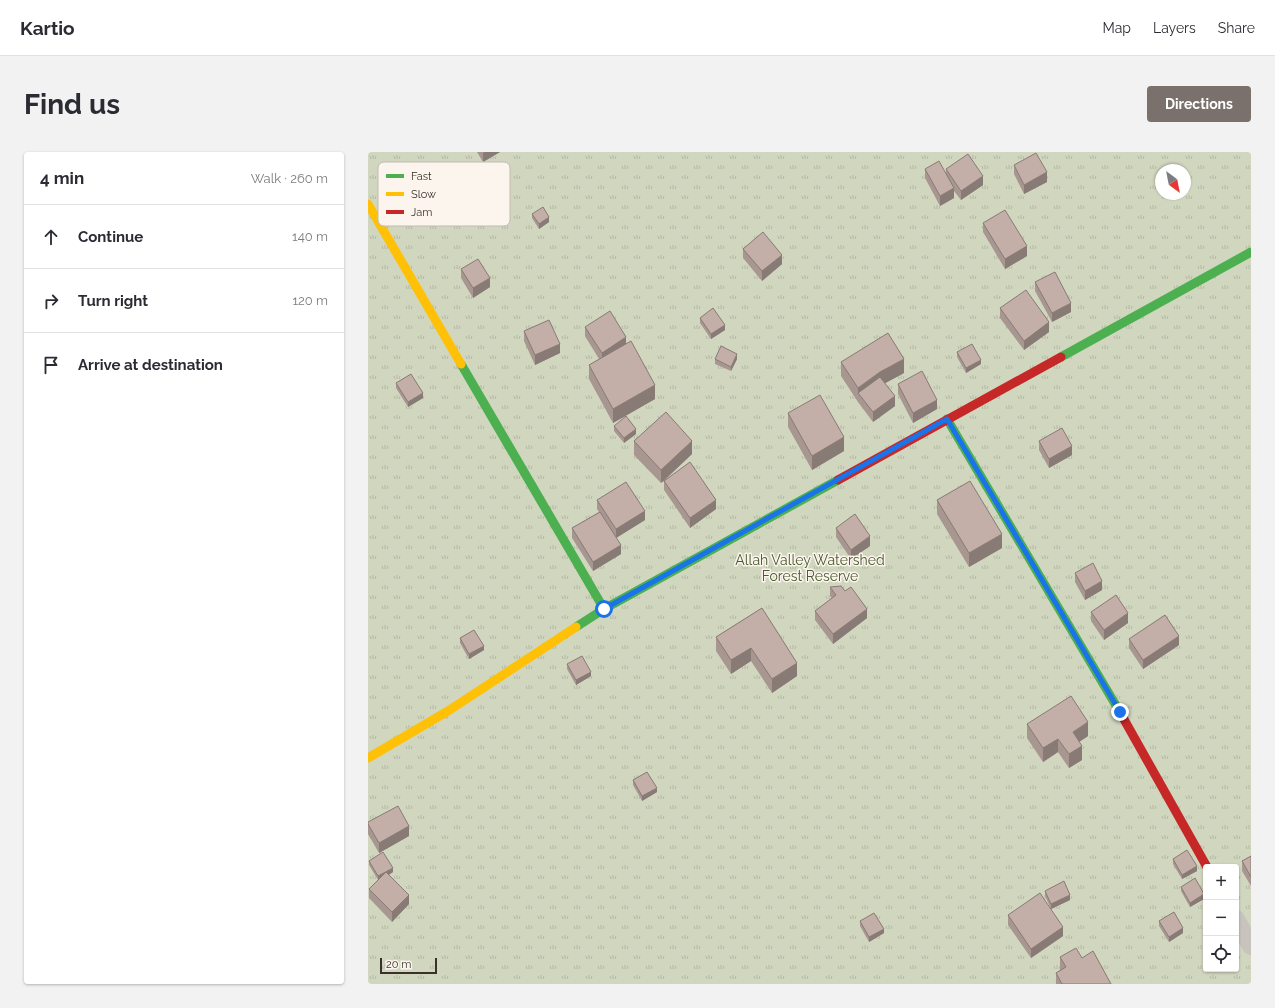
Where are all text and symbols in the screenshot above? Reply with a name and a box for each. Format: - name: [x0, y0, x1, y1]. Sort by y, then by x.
- text: Kartio: [20, 17, 75, 39]
- text: Map: [1103, 20, 1131, 36]
- text: Layers: [1153, 20, 1196, 36]
- text: Share: [1218, 20, 1255, 36]
- button: Directions: [1147, 86, 1251, 122]
- text: Find us: [24, 88, 120, 121]
- legend: [378, 162, 510, 226]
- north arrow: [1155, 164, 1191, 200]
- text: 4 min: [40, 168, 84, 188]
- text: Fast: [411, 170, 432, 183]
- text: Walk · 260 m: [251, 171, 328, 186]
- text: Slow: [411, 188, 436, 201]
- text: Jam: [411, 206, 432, 219]
- icon: ahead: [40, 226, 62, 248]
- text: Continue: [78, 228, 143, 246]
- text: 140 m: [292, 229, 328, 244]
- icon: right: [40, 290, 62, 312]
- text: Turn right: [78, 292, 148, 310]
- text: 120 m: [292, 293, 328, 308]
- icon: arrive: [40, 354, 62, 376]
- text: Arrive at destination: [78, 356, 223, 374]
- park label: Allah Valley Watershed Forest Reserve: [735, 552, 885, 584]
- route start: [595, 600, 613, 618]
- route end: [1111, 703, 1129, 721]
- map controls: [1203, 864, 1239, 972]
- button: +: [1203, 864, 1239, 900]
- button: −: [1203, 900, 1239, 936]
- button: locate: [1203, 936, 1239, 972]
- scale bar: [380, 956, 437, 975]
- text: 20 m: [386, 958, 411, 971]

